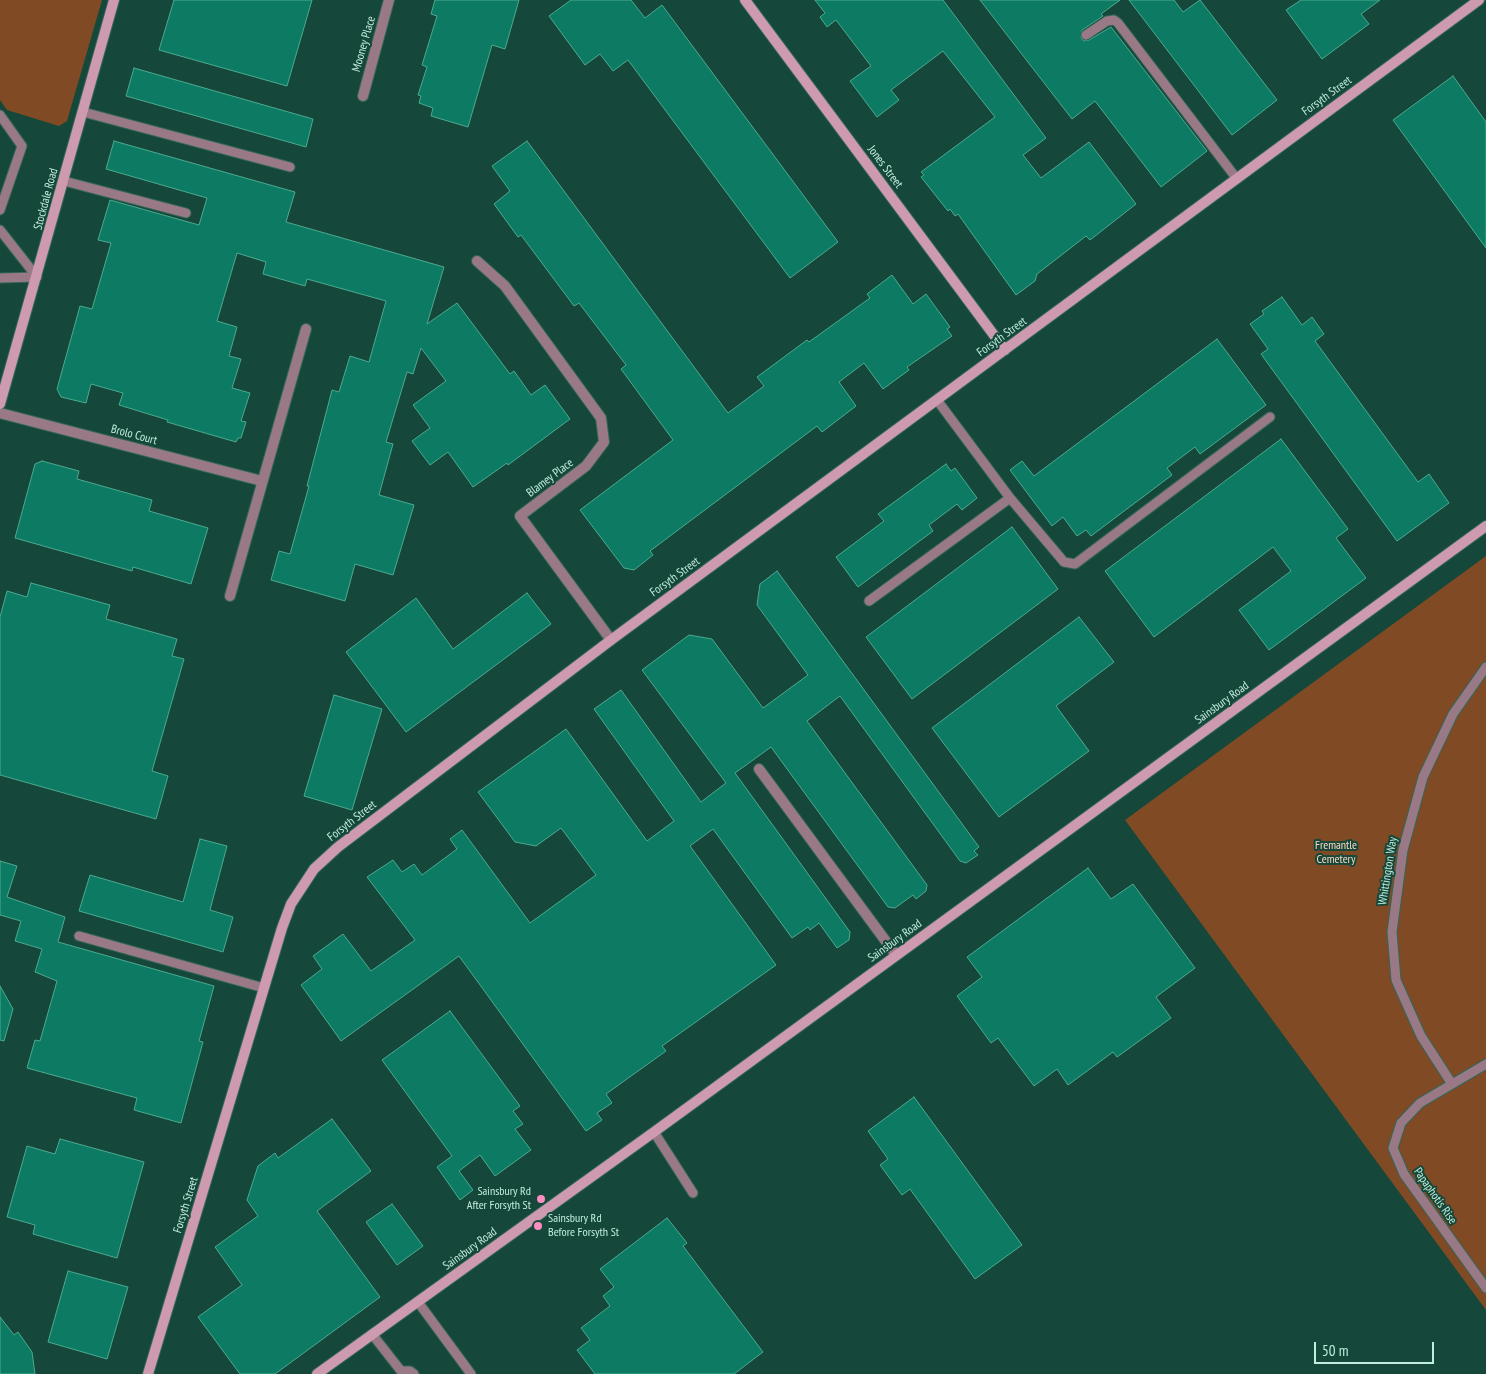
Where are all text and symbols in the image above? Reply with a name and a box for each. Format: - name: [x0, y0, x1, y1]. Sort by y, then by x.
- street label: Mooney Place: [349, 15, 379, 73]
- street label: Forsyth Street: [1299, 73, 1355, 119]
- street label: Jones Street: [864, 143, 906, 191]
- street label: Stockdale Road: [31, 167, 61, 231]
- street label: Forsyth Street: [974, 314, 1030, 360]
- street label: Brolo Court: [109, 422, 159, 448]
- street label: Blamey Place: [524, 456, 576, 500]
- street label: Forsyth Street: [647, 554, 703, 600]
- street label: Sainsbury Road: [1192, 679, 1252, 727]
- street label: Forsyth Street: [325, 797, 379, 845]
- street label: Whittington Way: [1376, 836, 1400, 906]
- park label: Fremantle Cemetery: [1315, 839, 1357, 867]
- street label: Sainsbury Road: [865, 917, 925, 965]
- street label: Papaphotis Rise: [1410, 1165, 1460, 1227]
- street label: Forsyth Street: [171, 1175, 201, 1235]
- place label: Sainsbury Rd After Forsyth St: [467, 1185, 531, 1213]
- marker: Sainsbury Rd After Forsyth St: [535, 1193, 547, 1205]
- place label: Sainsbury Rd Before Forsyth St: [548, 1212, 619, 1240]
- marker: Sainsbury Rd Before Forsyth St: [532, 1220, 544, 1232]
- street label: Sainsbury Road: [440, 1225, 500, 1273]
- scale bar: [1316, 1332, 1436, 1364]
- text: 50 m: [1322, 1341, 1348, 1360]

